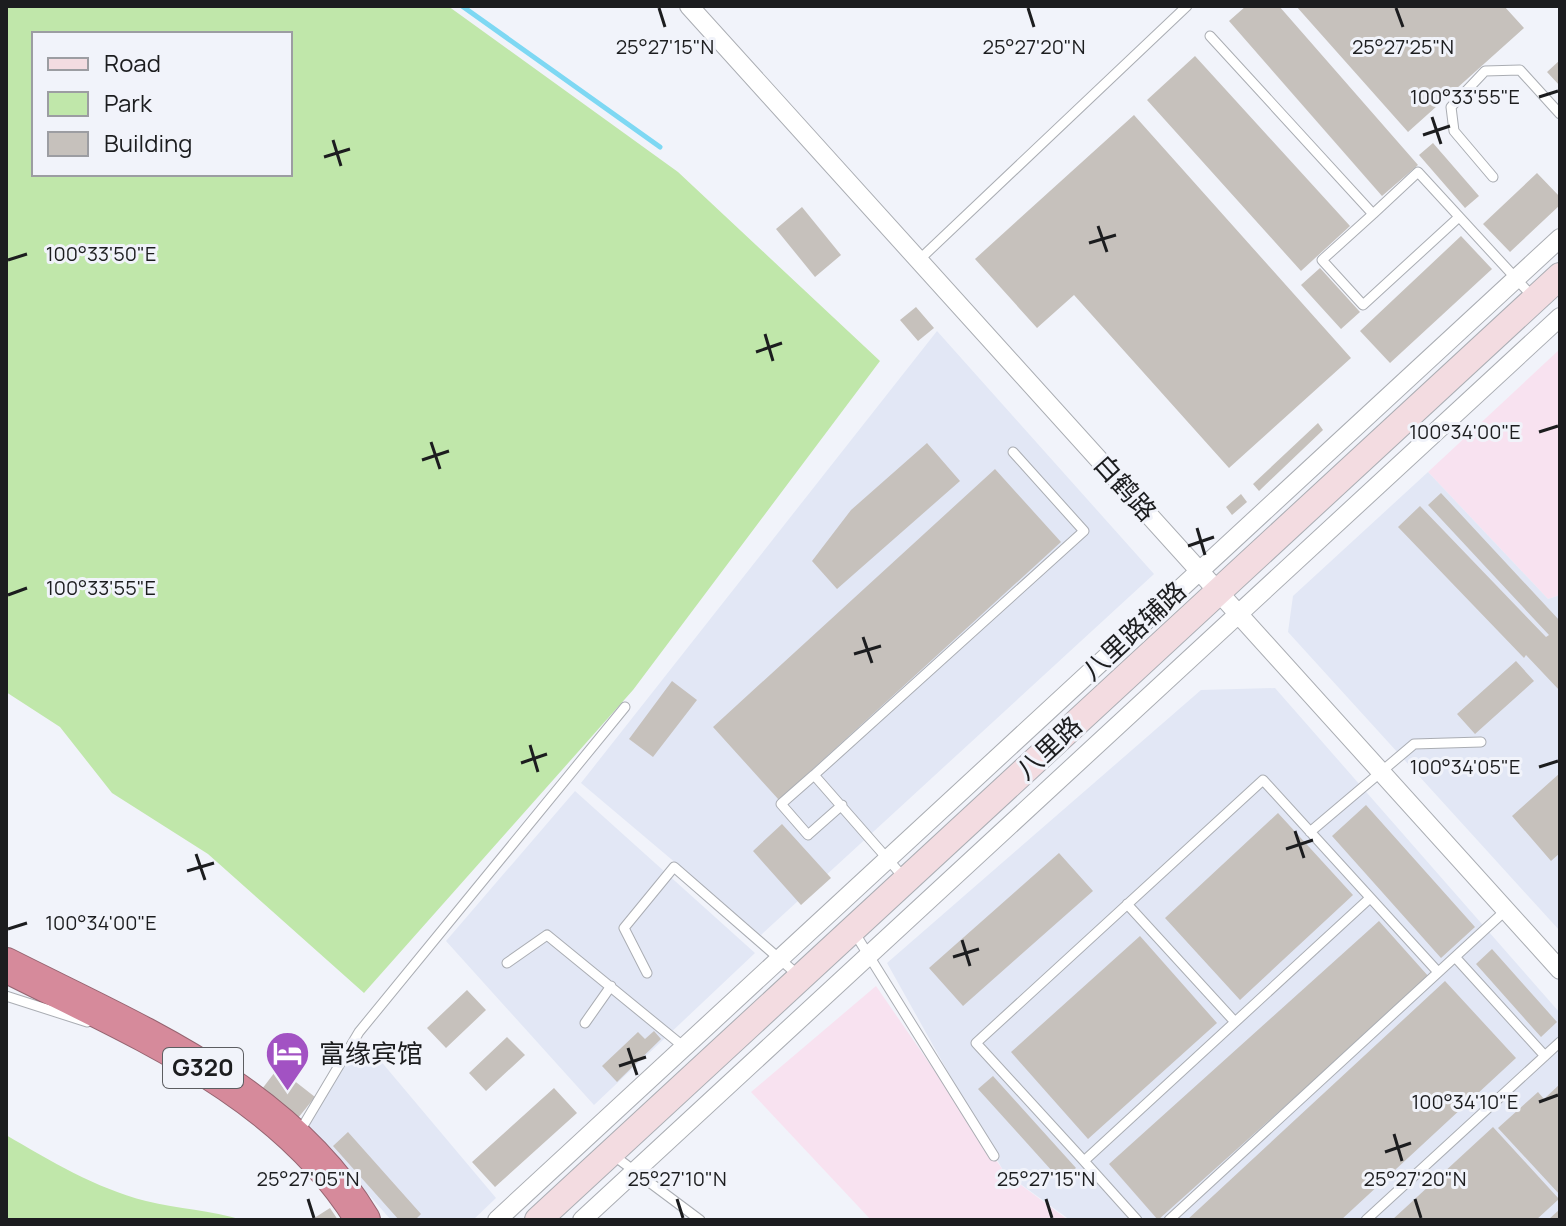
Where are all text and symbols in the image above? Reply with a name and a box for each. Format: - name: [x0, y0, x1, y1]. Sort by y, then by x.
- legend: [32, 32, 292, 176]
- text: 25°27'15"N: [616, 33, 714, 60]
- text: 25°27'20"N: [983, 33, 1085, 60]
- text: 25°27'25"N: [1352, 33, 1454, 60]
- text: Road: [104, 46, 161, 79]
- text: 100°33'55"E: [1410, 83, 1520, 110]
- text: Park: [104, 86, 153, 119]
- text: Building: [104, 126, 192, 159]
- text: 100°33'50"E: [46, 240, 156, 267]
- text: 100°34'00"E: [1409, 418, 1521, 445]
- street label: 白鹤路: [1086, 446, 1165, 528]
- street label: 八里路辅路: [1073, 573, 1193, 688]
- text: 100°33'55"E: [46, 574, 156, 601]
- street label: 八里路: [1008, 708, 1089, 787]
- text: 100°34'05"E: [1410, 753, 1520, 780]
- text: 100°34'00"E: [45, 909, 157, 936]
- hotel icon: 富缘宾馆: [264, 1030, 312, 1093]
- place label: 富缘宾馆: [319, 1035, 423, 1071]
- road number: G320: [163, 1048, 243, 1088]
- text: 100°34'10"E: [1412, 1088, 1518, 1115]
- text: 25°27'05"N: [257, 1165, 359, 1192]
- text: 25°27'10"N: [627, 1165, 727, 1192]
- text: 25°27'15"N: [997, 1165, 1095, 1192]
- text: 25°27'20"N: [1364, 1165, 1466, 1192]

